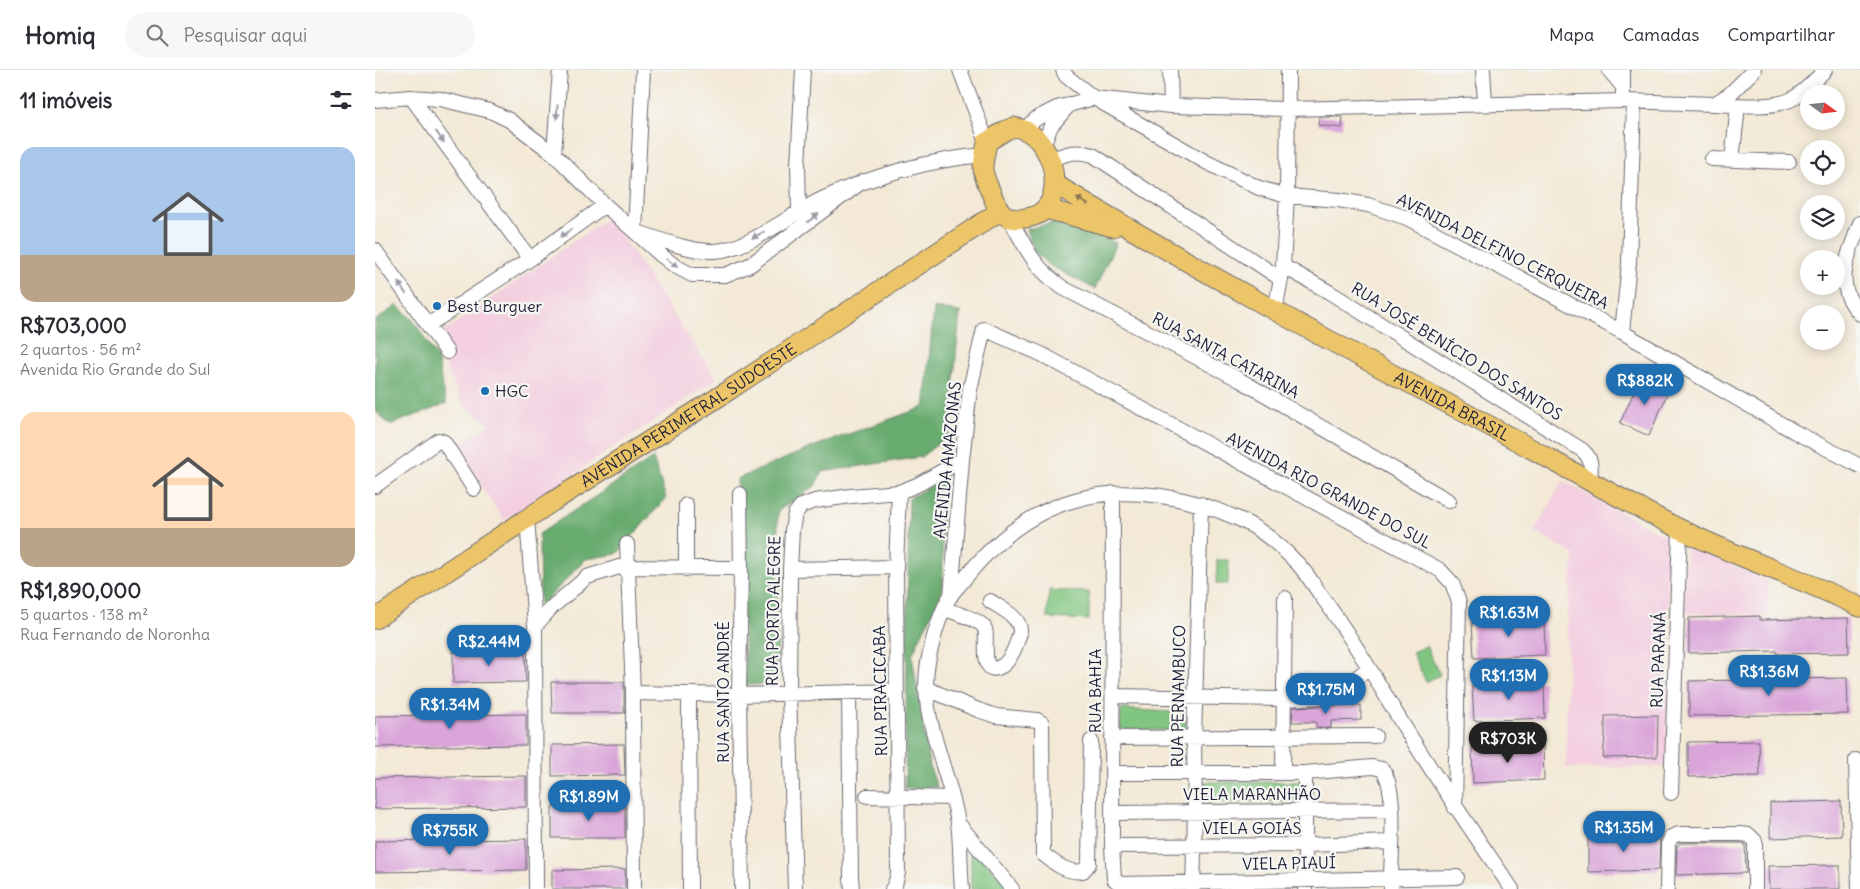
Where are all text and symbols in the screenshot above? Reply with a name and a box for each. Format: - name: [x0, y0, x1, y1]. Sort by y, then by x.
- search box: [125, 12, 475, 57]
- text: Homiq: [25, 20, 95, 50]
- icon: search: [143, 21, 171, 49]
- text: Pesquisar aqui: [183, 23, 307, 47]
- text: Mapa: [1549, 23, 1594, 46]
- text: Camadas: [1622, 23, 1699, 46]
- text: Compartilhar: [1727, 23, 1835, 46]
- north arrow: [1800, 85, 1845, 130]
- map controls: [1800, 85, 1845, 350]
- icon: filters: [327, 86, 355, 114]
- text: 11 imóveis: [20, 87, 112, 114]
- one-way arrow: [553, 104, 561, 120]
- one-way arrow: [435, 130, 445, 144]
- button: locate: [1800, 140, 1845, 185]
- icon: home: [143, 179, 233, 269]
- street label: AVENIDA DELFINO CERQUEIRA: [1394, 189, 1612, 313]
- button: layers: [1800, 195, 1845, 240]
- one-way arrow: [1075, 196, 1088, 205]
- one-way arrow: [806, 213, 820, 223]
- one-way arrow: [559, 228, 572, 238]
- one-way arrow: [751, 231, 765, 239]
- button: +: [1800, 250, 1845, 295]
- one-way arrow: [665, 258, 678, 268]
- street label: RUA JOSÉ BENÍCIO DOS SANTOS: [1348, 278, 1566, 424]
- one-way arrow: [396, 282, 407, 295]
- place label: Best Burguer: [447, 296, 543, 316]
- marker: Best Burguer: [431, 300, 443, 312]
- button: −: [1800, 305, 1845, 350]
- street label: RUA SANTA CATARINA: [1149, 308, 1303, 402]
- text: R$703,000: [20, 312, 127, 339]
- street label: AVENIDA PERIMETRAL SUDOESTE: [577, 338, 800, 491]
- text: 2 quartos · 56 m²: [20, 339, 141, 359]
- text: Avenida Rio Grande do Sul: [20, 359, 210, 379]
- pin: R$882K: [1604, 364, 1686, 406]
- street label: AVENIDA BRASIL: [1391, 367, 1514, 445]
- text: R$882K: [1617, 370, 1673, 390]
- street label: AVENIDA AMAZONAS: [929, 380, 965, 539]
- place label: HGC: [495, 381, 529, 401]
- marker: HGC: [479, 385, 491, 397]
- street label: AVENIDA RIO GRANDE DO SUL: [1223, 427, 1435, 553]
- icon: home: [143, 444, 233, 534]
- street label: RUA PORTO ALEGRE: [762, 536, 784, 686]
- text: R$1,890,000: [20, 577, 141, 604]
- pin: R$1.63M: [1463, 596, 1555, 638]
- text: R$1.63M: [1479, 602, 1539, 622]
- text: 5 quartos · 138 m²: [20, 604, 148, 624]
- street label: RUA PARANÁ: [1646, 611, 1670, 709]
- street label: RUA SANTO ANDRÉ: [713, 621, 733, 763]
- text: Rua Fernando de Noronha: [20, 624, 210, 644]
- pin: R$2.44M: [443, 624, 535, 667]
- street label: RUA PERNAMBUCO: [1167, 624, 1189, 768]
- street label: RUA PIRACICABA: [869, 625, 891, 757]
- text: R$2.44M: [458, 631, 520, 651]
- street label: RUA BAHIA: [1085, 649, 1105, 733]
- pin: R$1.36M: [1723, 654, 1815, 697]
- pin: R$1.13M: [1463, 658, 1555, 701]
- text: R$1.36M: [1739, 661, 1799, 681]
- text: R$1.13M: [1481, 665, 1537, 685]
- pin: R$1.75M: [1280, 672, 1372, 715]
- text: R$1.75M: [1297, 679, 1355, 699]
- pin: R$1.34M: [404, 688, 496, 730]
- text: R$1.34M: [420, 694, 480, 714]
- pin: R$703K: [1467, 722, 1549, 764]
- text: R$703K: [1480, 728, 1536, 748]
- pin: R$1.89M: [543, 780, 635, 822]
- street label: VIELA MARANHÃO: [1183, 784, 1321, 804]
- text: R$1.89M: [559, 786, 619, 806]
- pin: R$1.35M: [1578, 810, 1670, 853]
- pin: R$755K: [409, 814, 491, 856]
- text: R$1.35M: [1594, 817, 1654, 837]
- street label: VIELA GOIÁS: [1203, 818, 1302, 838]
- text: R$755K: [422, 820, 478, 840]
- street label: VIELA PIAUÍ: [1242, 852, 1336, 874]

